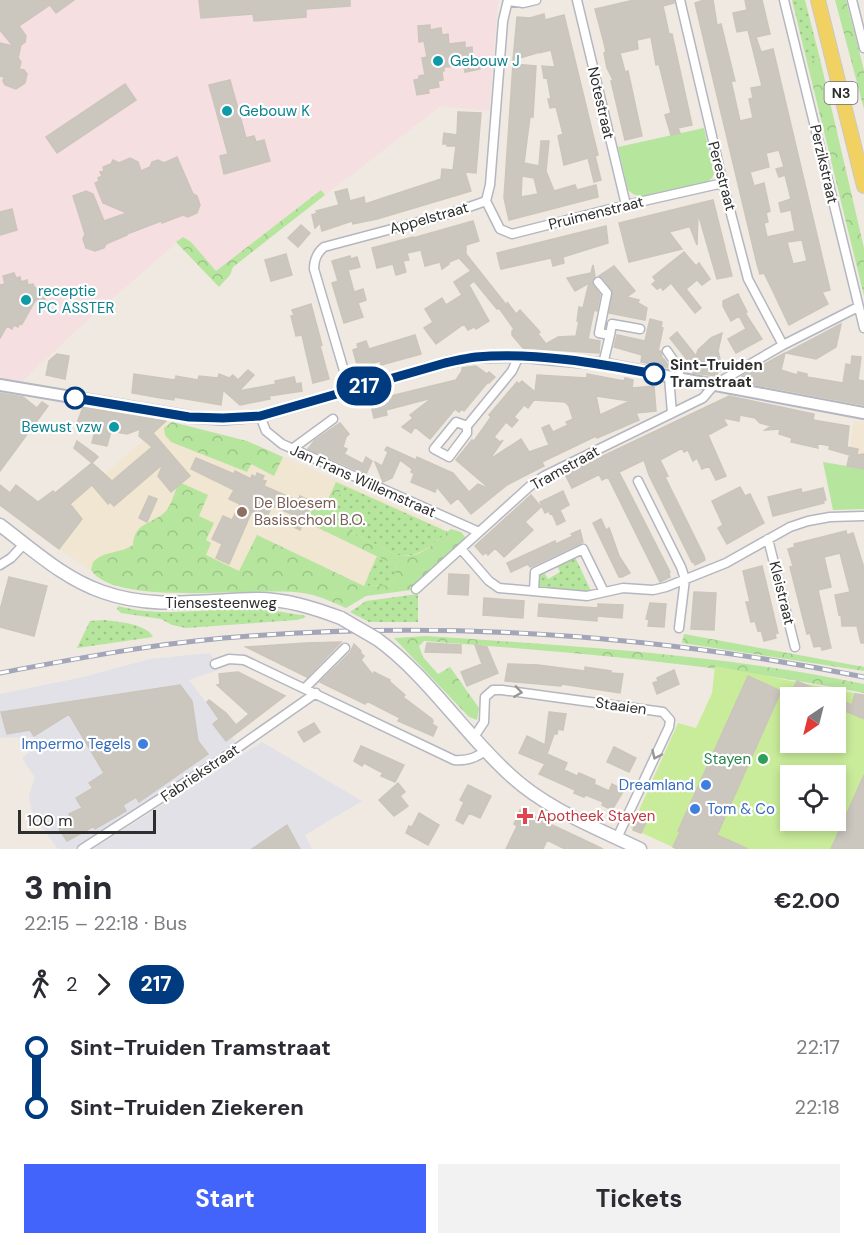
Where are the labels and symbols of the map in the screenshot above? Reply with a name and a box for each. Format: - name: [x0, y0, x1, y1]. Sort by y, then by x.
- place label: Gebouw J: [450, 51, 520, 71]
- marker: Gebouw J: [431, 54, 445, 68]
- street label: Notestraat: [583, 65, 619, 141]
- road number: N3: [824, 82, 858, 104]
- place label: Gebouw K: [239, 101, 310, 121]
- marker: Gebouw K: [220, 104, 234, 118]
- street label: Perzikstraat: [805, 123, 843, 206]
- street label: Perestraat: [703, 139, 741, 213]
- street label: Pruimenstraat: [546, 191, 646, 235]
- street label: Appelstraat: [387, 197, 471, 239]
- place label: receptie PC ASSTER: [38, 281, 114, 318]
- marker: receptie PC ASSTER: [19, 293, 33, 307]
- place label: Sint-Truiden Tramstraat: [670, 355, 763, 392]
- marker: Sint-Truiden Tramstraat: [643, 363, 665, 385]
- line badge: 217: [330, 366, 398, 406]
- unlabelled marker: [64, 387, 86, 409]
- place label: Bewust vzw: [21, 417, 103, 437]
- marker: Bewust vzw: [107, 420, 121, 434]
- street label: Jan Frans Willemstraat: [287, 440, 439, 522]
- street label: Tramstraat: [527, 441, 603, 495]
- place label: De Bloesem Basisschool B.O.: [254, 493, 365, 530]
- marker: De Bloesem Basisschool B.O.: [235, 505, 249, 519]
- street label: Kleistraat: [764, 559, 800, 627]
- street label: Tiensesteenweg: [165, 593, 277, 613]
- one-way arrow: [514, 686, 523, 698]
- north arrow: [780, 687, 846, 753]
- street label: Staaien: [594, 693, 648, 719]
- place label: Impermo Tegels: [21, 734, 131, 754]
- marker: Impermo Tegels: [136, 737, 150, 751]
- street label: Fabriekstraat: [157, 739, 243, 807]
- one-way arrow: [652, 749, 664, 760]
- place label: Stayen: [704, 749, 751, 769]
- marker: Stayen: [756, 752, 770, 766]
- place label: Dreamland: [619, 775, 694, 795]
- marker: Dreamland: [699, 778, 713, 792]
- place label: Tom & Co: [707, 799, 775, 819]
- marker: Tom & Co: [688, 802, 702, 816]
- place label: Apotheek Stayen: [537, 806, 655, 826]
- scale bar: [18, 807, 156, 834]
- marker: Apotheek Stayen: [518, 809, 532, 823]

